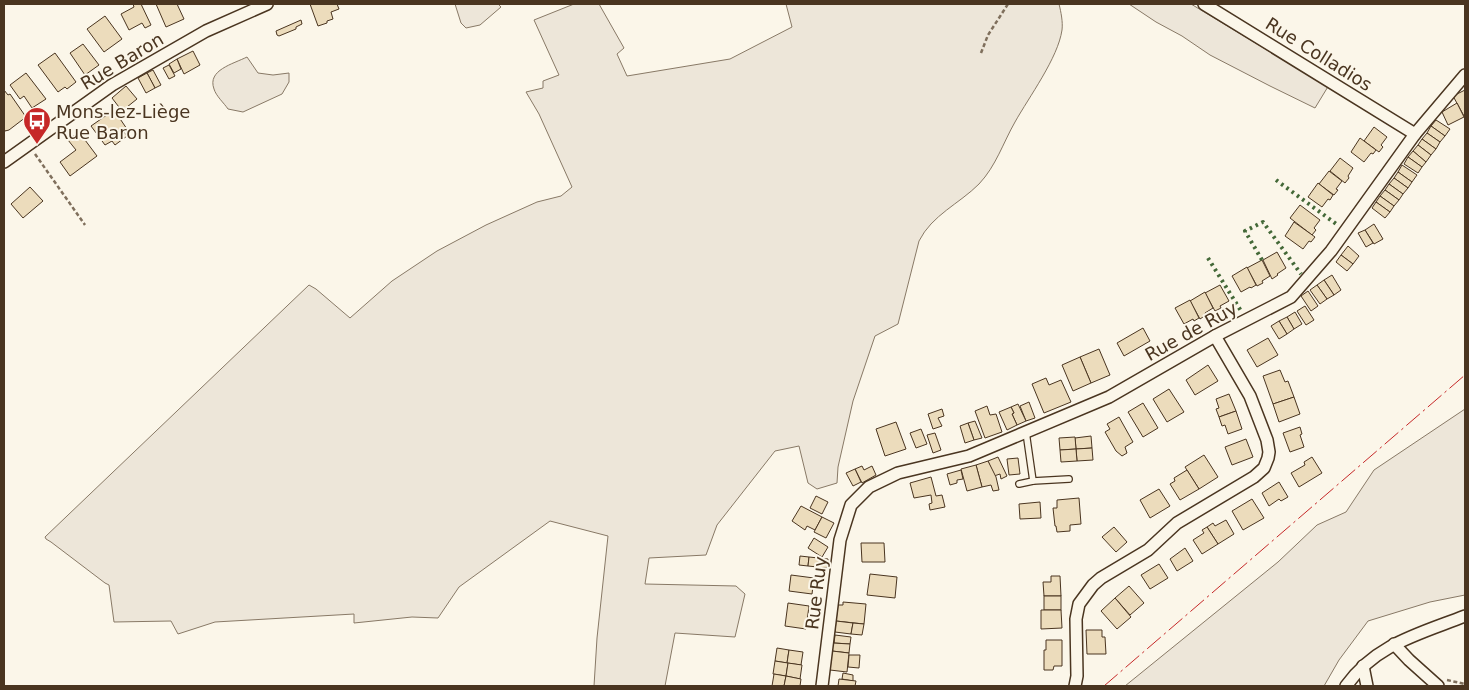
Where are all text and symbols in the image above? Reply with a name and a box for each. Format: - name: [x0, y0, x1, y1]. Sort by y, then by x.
- street label: Rue Colladios: [1262, 13, 1376, 95]
- street label: Rue Baron: [77, 28, 167, 94]
- place label: Mons-lez-Liège Rue Baron: [56, 101, 190, 143]
- bus stop icon: Mons-lez-Liège Rue Baron: [22, 106, 52, 145]
- street label: Rue de Ruy: [1141, 297, 1241, 365]
- street label: Rue Ruy: [801, 555, 831, 631]

